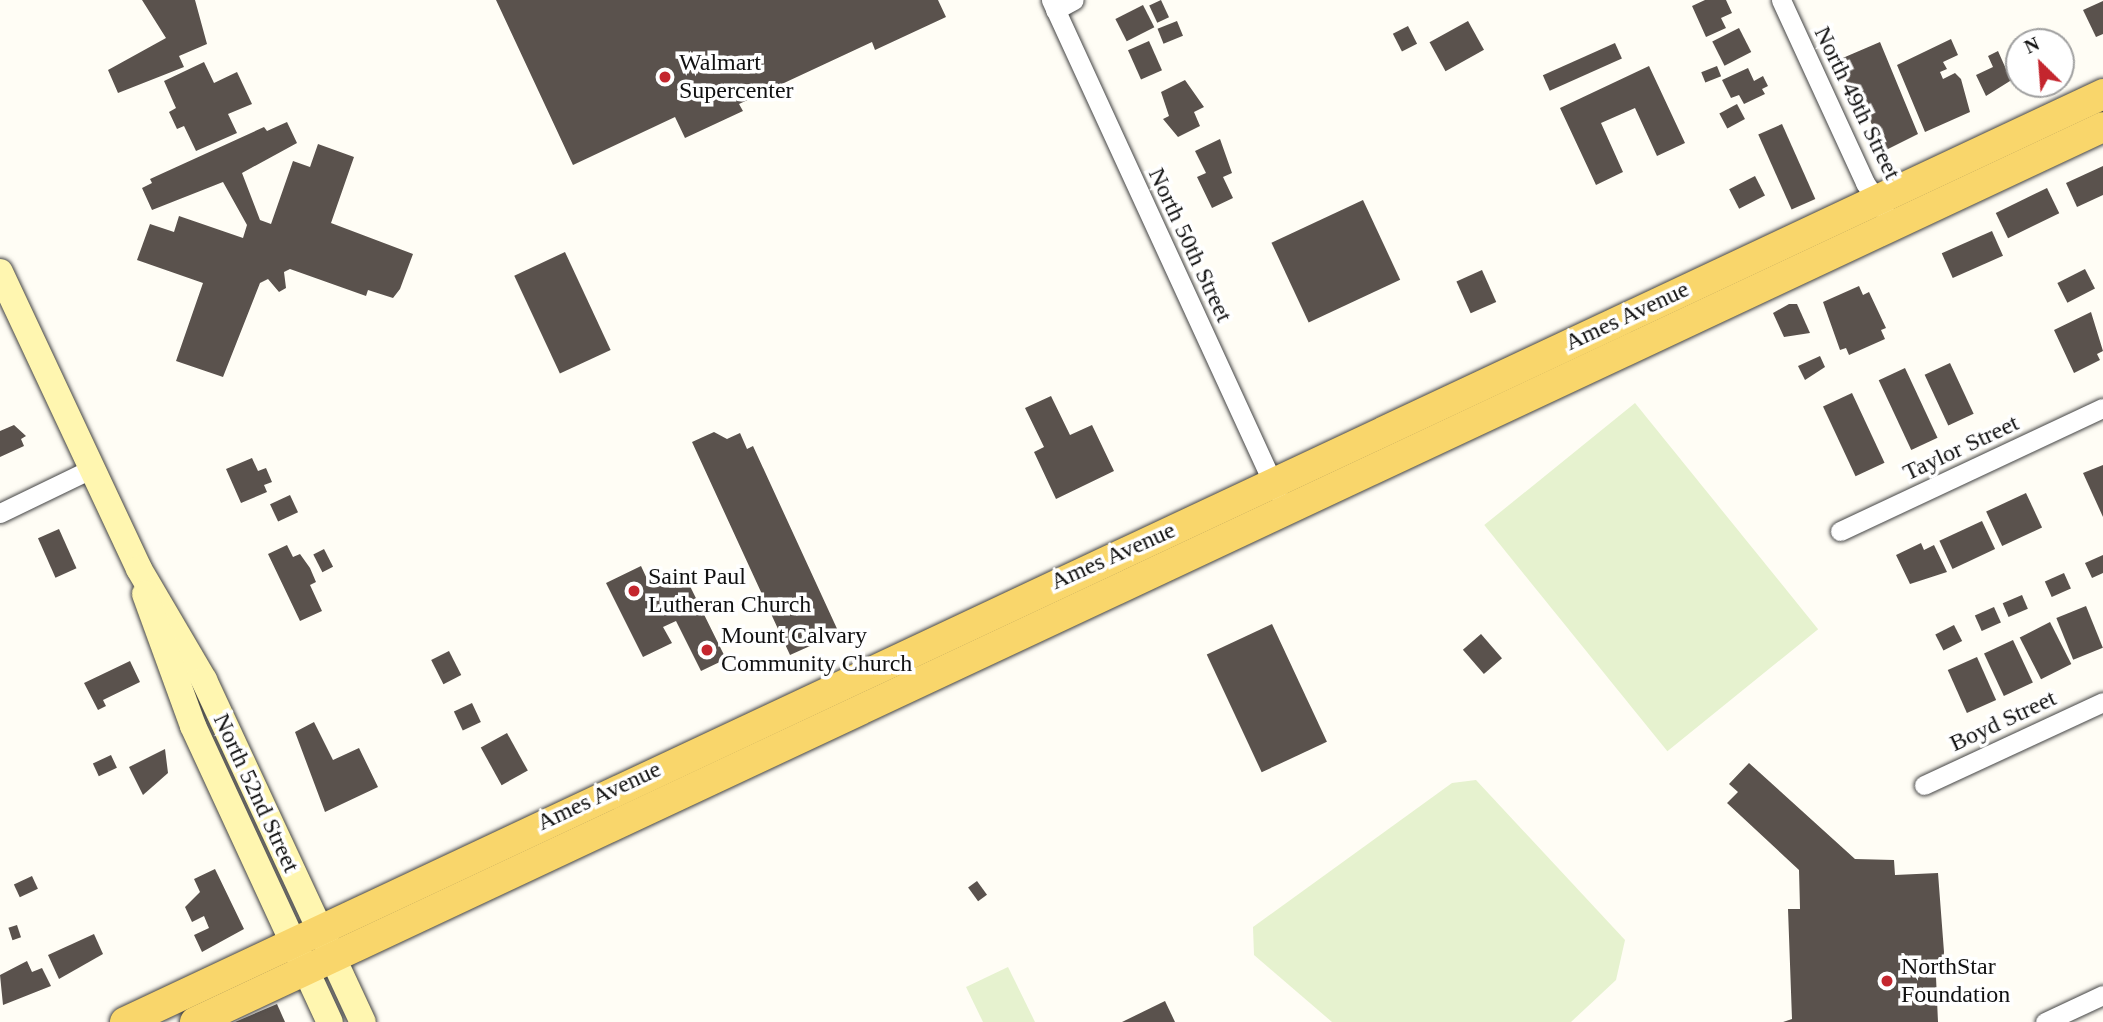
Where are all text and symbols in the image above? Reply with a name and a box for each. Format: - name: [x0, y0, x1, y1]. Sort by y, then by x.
- street label: North 49th Street: [1808, 22, 1906, 184]
- north arrow: [2005, 28, 2075, 98]
- text: N: [2021, 33, 2042, 58]
- place label: Walmart Supercenter: [679, 49, 794, 105]
- marker: Walmart Supercenter: [657, 69, 673, 85]
- street label: North 50th Street: [1142, 163, 1238, 327]
- street label: Ames Avenue: [1560, 274, 1694, 358]
- street label: Taylor Street: [1899, 409, 2023, 487]
- street label: Ames Avenue: [1046, 515, 1180, 597]
- place label: Saint Paul Lutheran Church: [648, 563, 811, 619]
- marker: Saint Paul Lutheran Church: [626, 583, 642, 599]
- place label: Mount Calvary Community Church: [721, 622, 912, 678]
- marker: Mount Calvary Community Church: [699, 642, 715, 658]
- street label: Boyd Street: [1945, 684, 2061, 758]
- street label: North 52nd Street: [207, 709, 305, 877]
- street label: Ames Avenue: [532, 754, 666, 838]
- place label: NorthStar Foundation: [1901, 953, 2010, 1009]
- marker: NorthStar Foundation: [1879, 973, 1895, 989]

